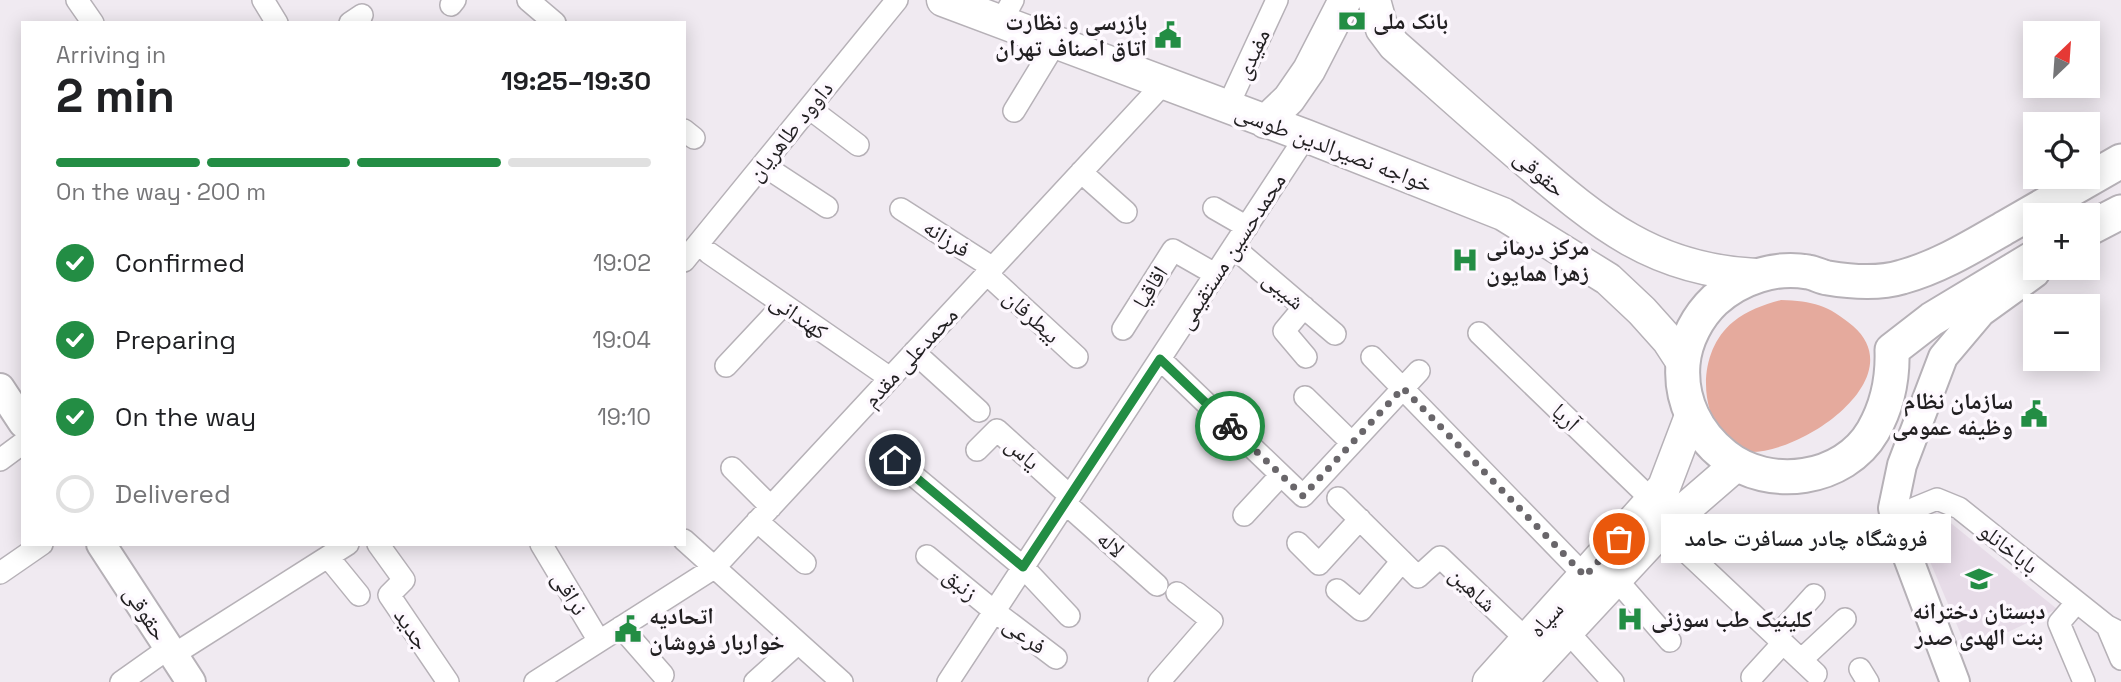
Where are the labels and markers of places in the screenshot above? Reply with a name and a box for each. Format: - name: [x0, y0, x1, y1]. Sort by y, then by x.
- bank icon: بانک ملی: [1337, 6, 1367, 36]
- place label: بانک ملی: [1373, 6, 1448, 36]
- place label: بازرسی و نظارت اتاق اصناف تهران: [995, 7, 1147, 63]
- public building icon: بازرسی و نظارت اتاق اصناف تهران: [1153, 20, 1183, 50]
- place label: مرکز درمانی زهرا همایون: [1486, 232, 1589, 288]
- hospital icon: مرکز درمانی زهرا همایون: [1450, 245, 1480, 275]
- place label: سازمان نظام وظیفه عمومی: [1892, 386, 2013, 442]
- public building icon: سازمان نظام وظیفه عمومی: [2019, 399, 2049, 429]
- pin: [865, 430, 925, 490]
- pin: [1589, 509, 1649, 569]
- callout: فروشگاه چادر مسافرت حامد: [1661, 514, 1952, 564]
- school or university icon: دبستان دخترانه بنت الهدی صدر: [1964, 564, 1994, 594]
- place label: دبستان دخترانه بنت الهدی صدر: [1913, 596, 2045, 652]
- place label: اتحادیه خواربار فروشان: [649, 601, 785, 657]
- hospital icon: کلینیک طب سوزنی: [1615, 604, 1645, 634]
- place label: کلینیک طب سوزنی: [1651, 604, 1812, 634]
- public building icon: اتحادیه خواربار فروشان: [613, 614, 643, 644]

